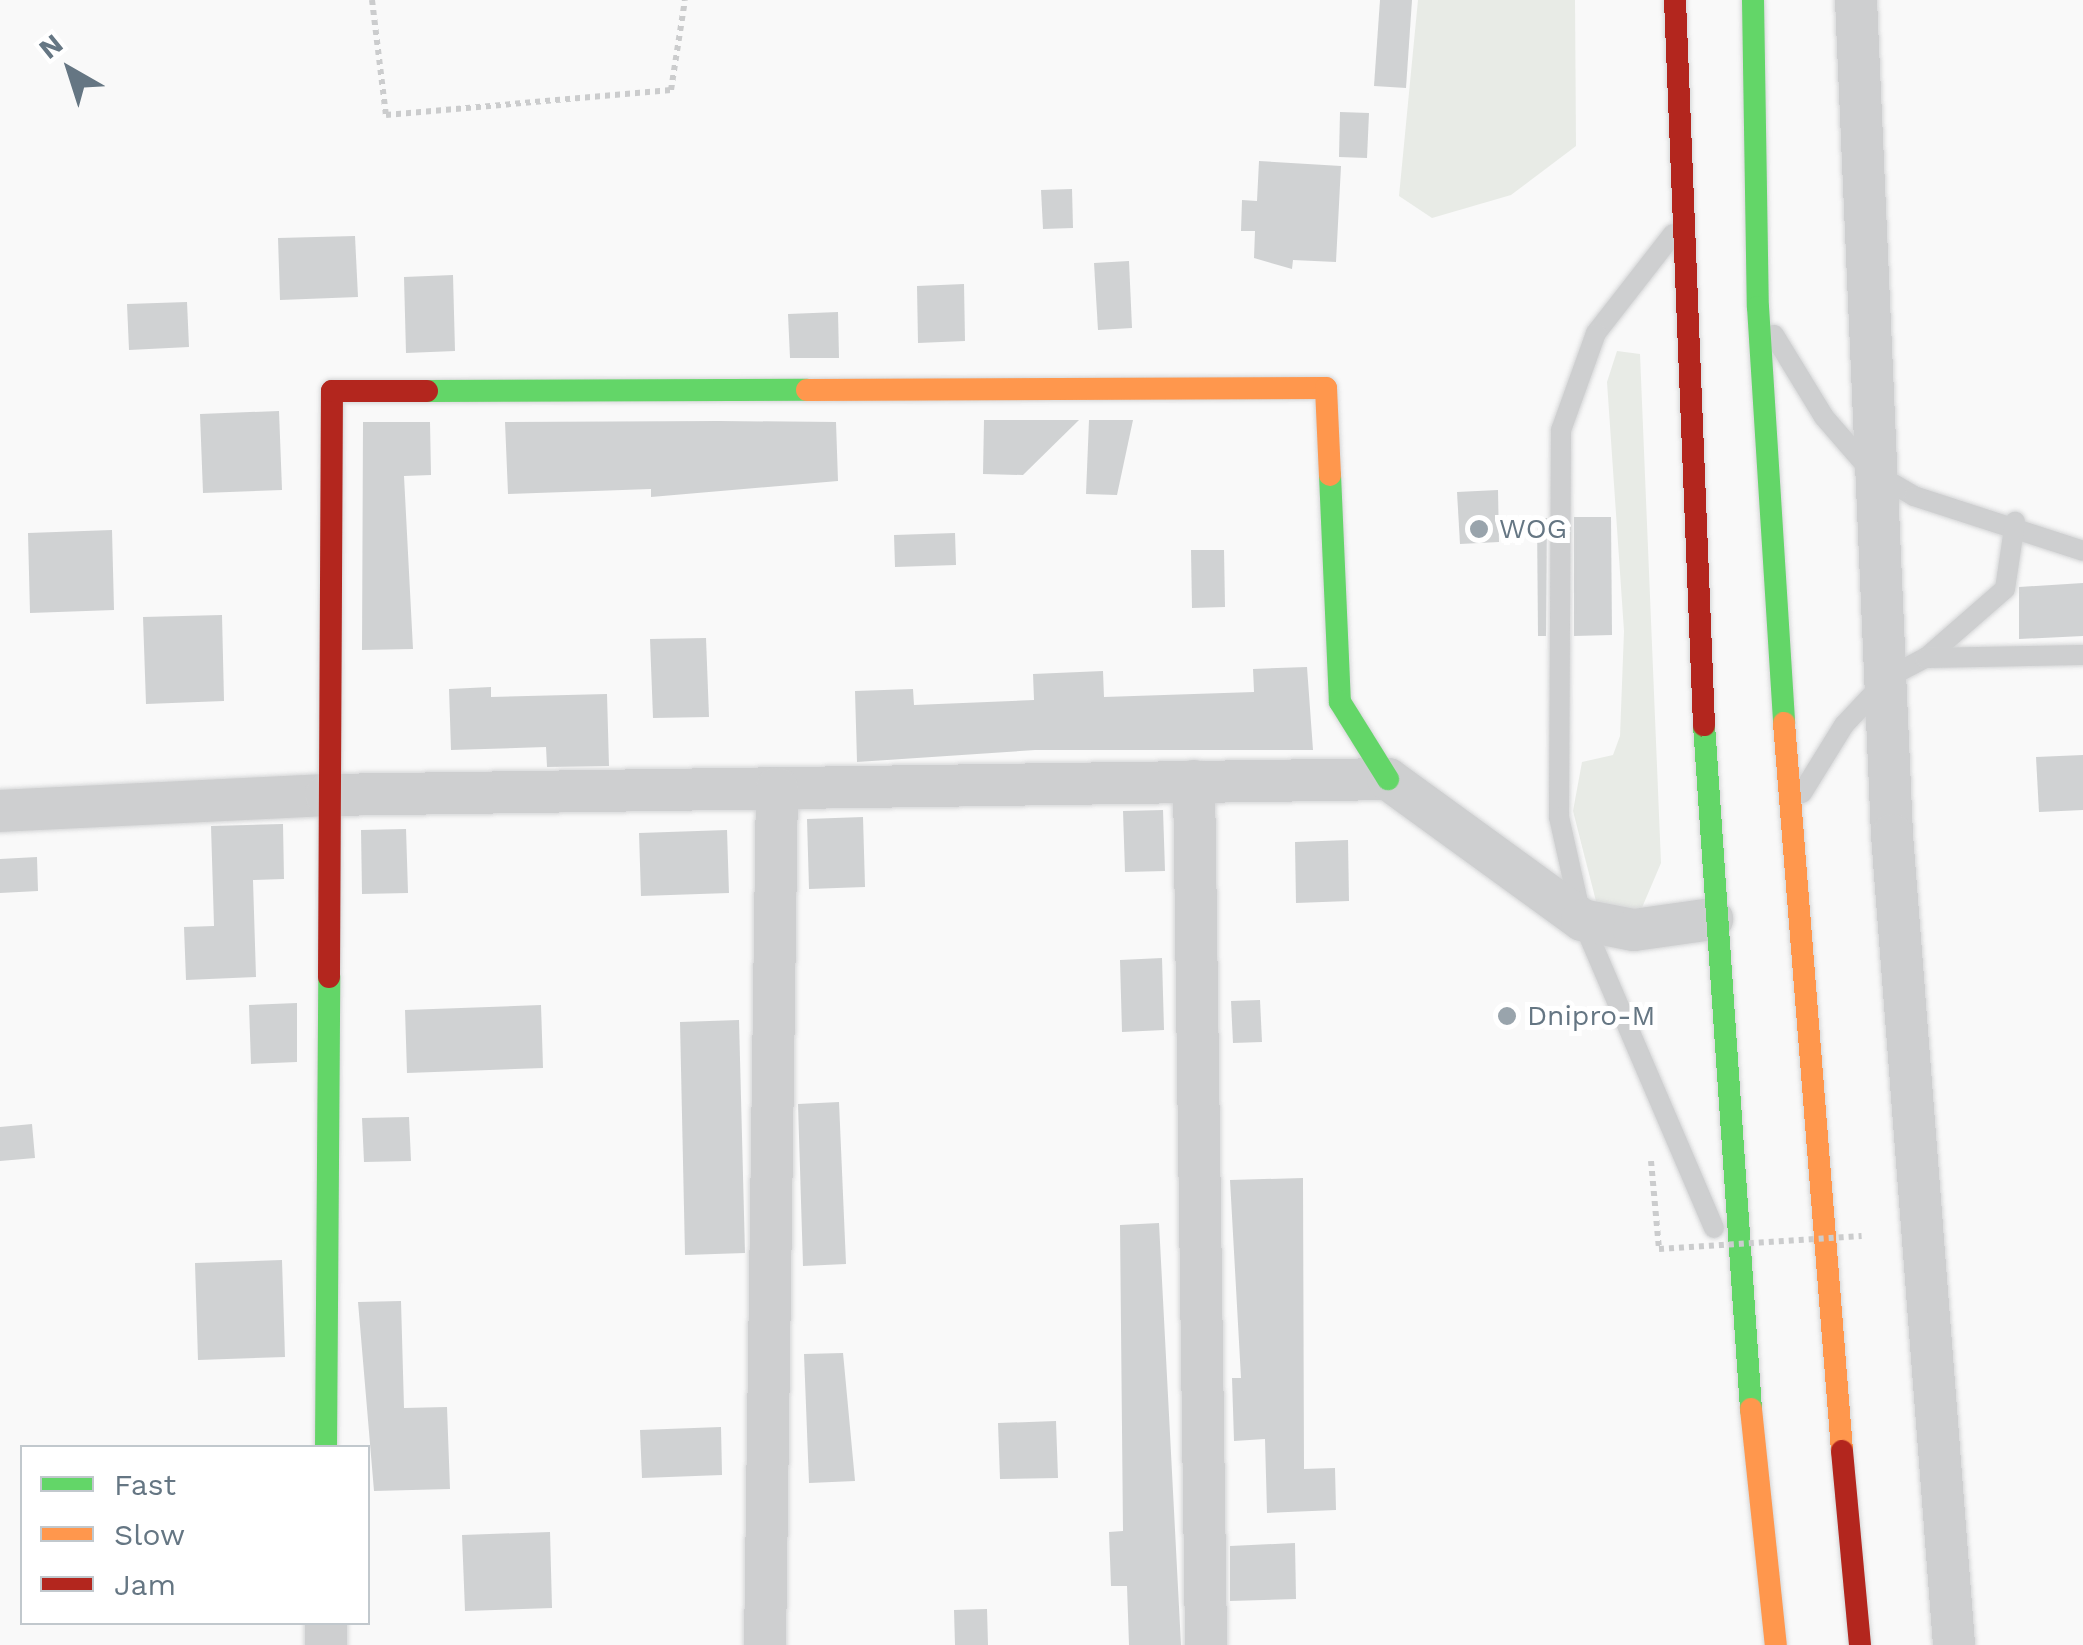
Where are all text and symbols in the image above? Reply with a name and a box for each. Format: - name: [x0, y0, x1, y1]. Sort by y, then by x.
- north arrow: [20, 20, 120, 120]
- text: N: [32, 27, 69, 66]
- place label: WOG: [1499, 512, 1567, 546]
- marker: WOG: [1468, 518, 1490, 540]
- place label: Dnipro-M: [1527, 999, 1655, 1033]
- marker: Dnipro-M: [1496, 1005, 1518, 1027]
- legend: [20, 1445, 370, 1625]
- text: Fast: [114, 1467, 176, 1502]
- text: Slow: [114, 1517, 185, 1552]
- text: Jam: [114, 1567, 176, 1602]

